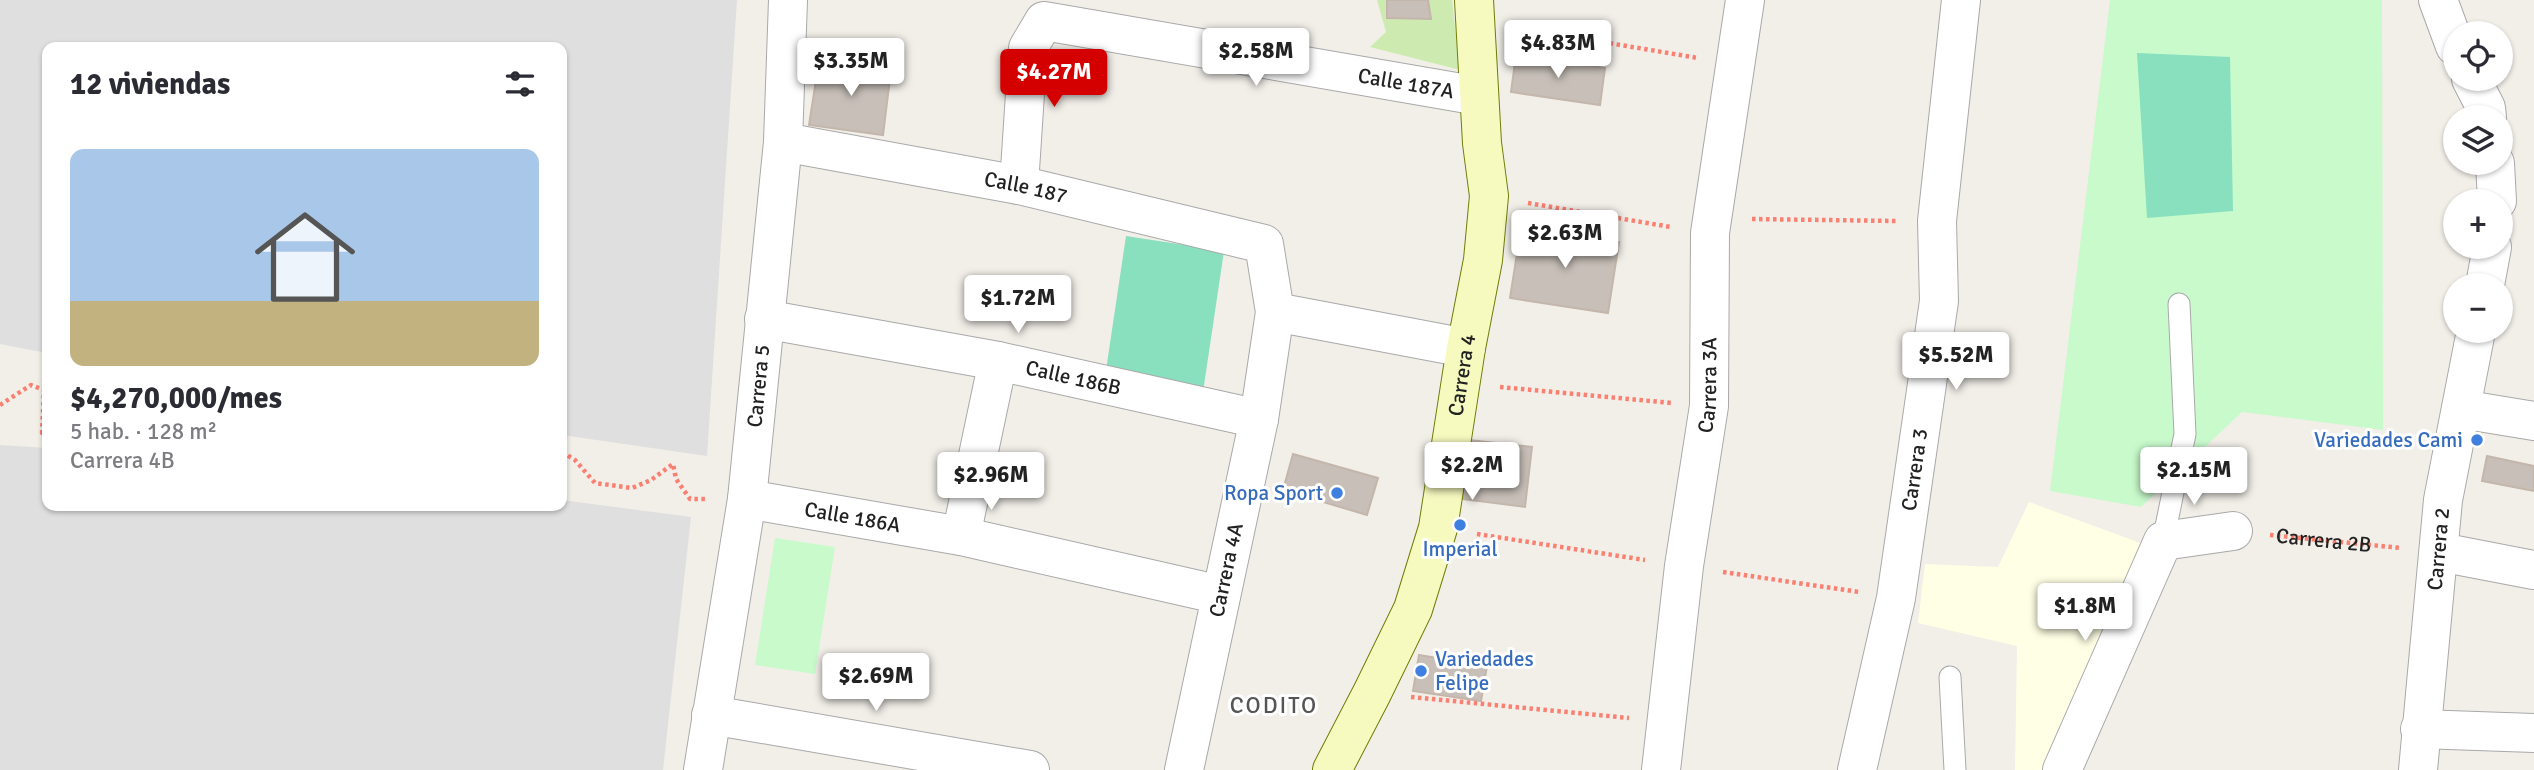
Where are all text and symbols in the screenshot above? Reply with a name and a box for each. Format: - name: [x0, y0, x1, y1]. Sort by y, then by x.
- pin: $4.83M: [1501, 20, 1615, 80]
- map controls: [2443, 21, 2513, 343]
- button: locate: [2443, 21, 2513, 91]
- pin: $2.58M: [1199, 28, 1313, 88]
- text: $4.83M: [1520, 28, 1596, 57]
- text: $2.58M: [1218, 36, 1294, 65]
- pin: $3.35M: [794, 38, 908, 98]
- text: $3.35M: [813, 46, 889, 75]
- pin: $4.27M: [997, 50, 1111, 109]
- text: $4.27M: [1016, 57, 1092, 86]
- street label: Calle 187A: [1356, 62, 1456, 105]
- icon: filters: [501, 65, 539, 103]
- text: 12 viviendas: [70, 66, 230, 103]
- button: layers: [2443, 105, 2513, 175]
- street label: Calle 187: [982, 166, 1070, 209]
- button: +: [2443, 189, 2513, 259]
- icon: home: [242, 194, 368, 320]
- pin: $2.63M: [1508, 210, 1622, 270]
- text: $2.63M: [1527, 218, 1603, 247]
- button: −: [2443, 273, 2513, 343]
- pin: $1.72M: [961, 276, 1075, 335]
- text: $1.72M: [980, 283, 1056, 312]
- street label: Carrera 4: [1443, 331, 1481, 418]
- pin: $5.52M: [1899, 332, 2013, 392]
- street label: Carrera 3A: [1692, 337, 1722, 435]
- text: $5.52M: [1918, 340, 1994, 369]
- street label: Carrera 5: [741, 344, 775, 429]
- street label: Calle 186B: [1023, 355, 1124, 401]
- text: $4,270,000/mes: [70, 380, 282, 417]
- text: 5 hab. · 128 m²: [70, 417, 217, 446]
- street label: Carrera 3: [1896, 427, 1933, 513]
- place label: Variedades Cami: [2314, 427, 2463, 453]
- marker: Variedades Cami: [2469, 432, 2485, 448]
- pin: $2.2M: [1423, 442, 1521, 502]
- text: Carrera 4B: [70, 446, 175, 475]
- pin: $2.15M: [2137, 448, 2251, 507]
- text: $2.2M: [1440, 450, 1504, 479]
- pin: $2.96M: [934, 452, 1048, 512]
- text: $2.15M: [2156, 455, 2232, 484]
- text: $2.96M: [953, 460, 1029, 489]
- place label: Ropa Sport: [1224, 480, 1323, 506]
- marker: Ropa Sport: [1329, 485, 1345, 501]
- street label: Calle 186A: [802, 496, 903, 538]
- street label: Carrera 2: [2422, 506, 2455, 591]
- marker: Imperial: [1452, 517, 1468, 533]
- street label: Carrera 4A: [1203, 520, 1249, 620]
- street label: Carrera 2B: [2275, 523, 2373, 558]
- place label: Imperial: [1422, 536, 1498, 562]
- pin: $1.8M: [2036, 584, 2134, 643]
- text: $1.8M: [2053, 591, 2117, 620]
- place label: Variedades Felipe: [1435, 646, 1534, 696]
- pin: $2.69M: [819, 654, 933, 713]
- text: $2.69M: [838, 661, 914, 690]
- marker: Variedades Felipe: [1413, 663, 1429, 679]
- district label: CODITO: [1230, 691, 1318, 720]

